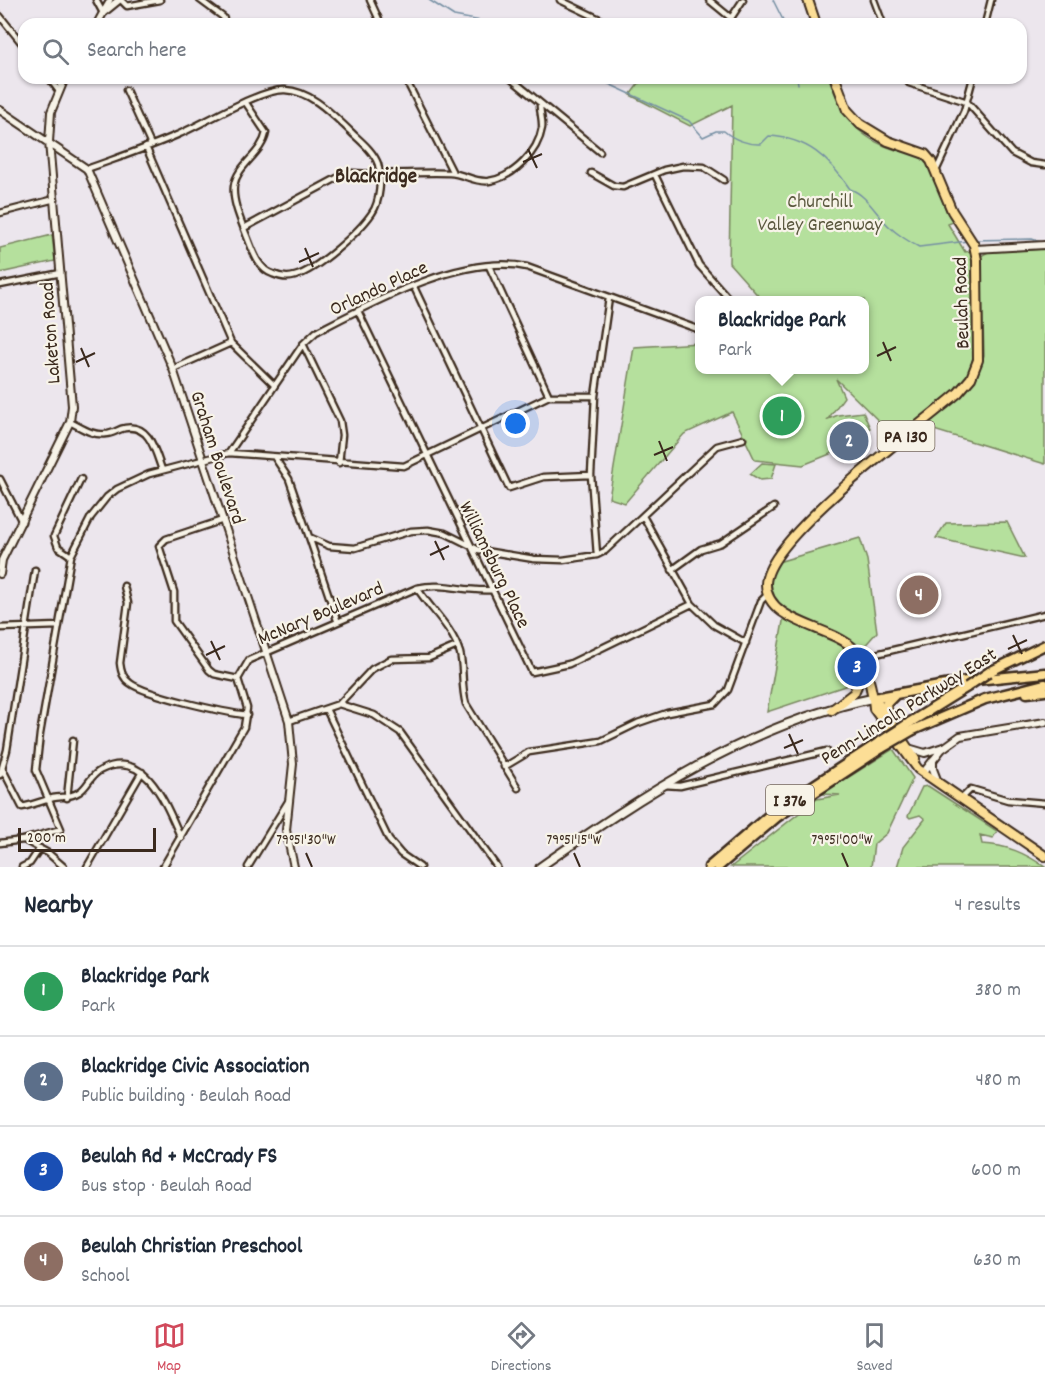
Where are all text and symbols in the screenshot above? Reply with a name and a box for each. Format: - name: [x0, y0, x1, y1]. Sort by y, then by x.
- search box: [18, 18, 1027, 84]
- icon: search: [39, 35, 72, 68]
- text: Search here: [87, 36, 186, 67]
- district label: Blackridge: [335, 163, 417, 193]
- park label: Churchill Valley Greenway: [758, 189, 883, 240]
- street label: Orlando Place: [326, 255, 433, 325]
- street label: Beulah Road: [947, 256, 979, 349]
- street label: Laketon Road: [34, 281, 70, 385]
- popup: [695, 296, 869, 374]
- text: Blackridge Park: [718, 306, 846, 337]
- text: Park: [718, 337, 752, 365]
- street label: Graham Boulevard: [181, 388, 251, 528]
- pin: 1: [762, 394, 802, 438]
- your location: [501, 409, 530, 438]
- pin: 2: [830, 418, 868, 464]
- road number: PA 130: [878, 421, 934, 451]
- street label: Williamsburg Place: [450, 497, 536, 634]
- pin: 4: [900, 572, 938, 618]
- street label: McNary Boulevard: [254, 576, 388, 654]
- street label: Penn-Lincoln Parkway East: [816, 642, 1003, 773]
- pin: 3: [838, 644, 876, 690]
- road number: I 376: [766, 785, 814, 815]
- scale bar: [18, 825, 156, 852]
- text: 200 m: [27, 827, 66, 850]
- text: 79°51'30"W: [276, 830, 336, 852]
- text: 79°51'15"W: [547, 830, 602, 852]
- text: 79°51'00"W: [812, 830, 873, 852]
- text: Nearby: [24, 888, 92, 925]
- text: 4 results: [954, 892, 1021, 920]
- text: Blackridge Park: [81, 962, 209, 993]
- text: 1: [41, 977, 46, 1005]
- text: 380 m: [975, 977, 1021, 1005]
- text: Park: [81, 993, 115, 1021]
- text: Blackridge Civic Association: [81, 1052, 309, 1083]
- text: 2: [39, 1067, 48, 1095]
- text: 480 m: [975, 1067, 1021, 1095]
- text: Public building · Beulah Road: [81, 1083, 291, 1111]
- text: Beulah Rd + McCrady FS: [81, 1142, 277, 1173]
- text: 3: [39, 1157, 48, 1185]
- text: 600 m: [971, 1157, 1021, 1185]
- text: Bus stop · Beulah Road: [81, 1173, 252, 1201]
- text: Beulah Christian Preschool: [81, 1232, 302, 1263]
- text: 4: [39, 1247, 48, 1275]
- text: 630 m: [973, 1247, 1021, 1275]
- text: School: [81, 1263, 130, 1291]
- tab: Map: [153, 1319, 186, 1378]
- tab: Directions: [491, 1319, 551, 1378]
- tab: Saved: [857, 1319, 892, 1378]

